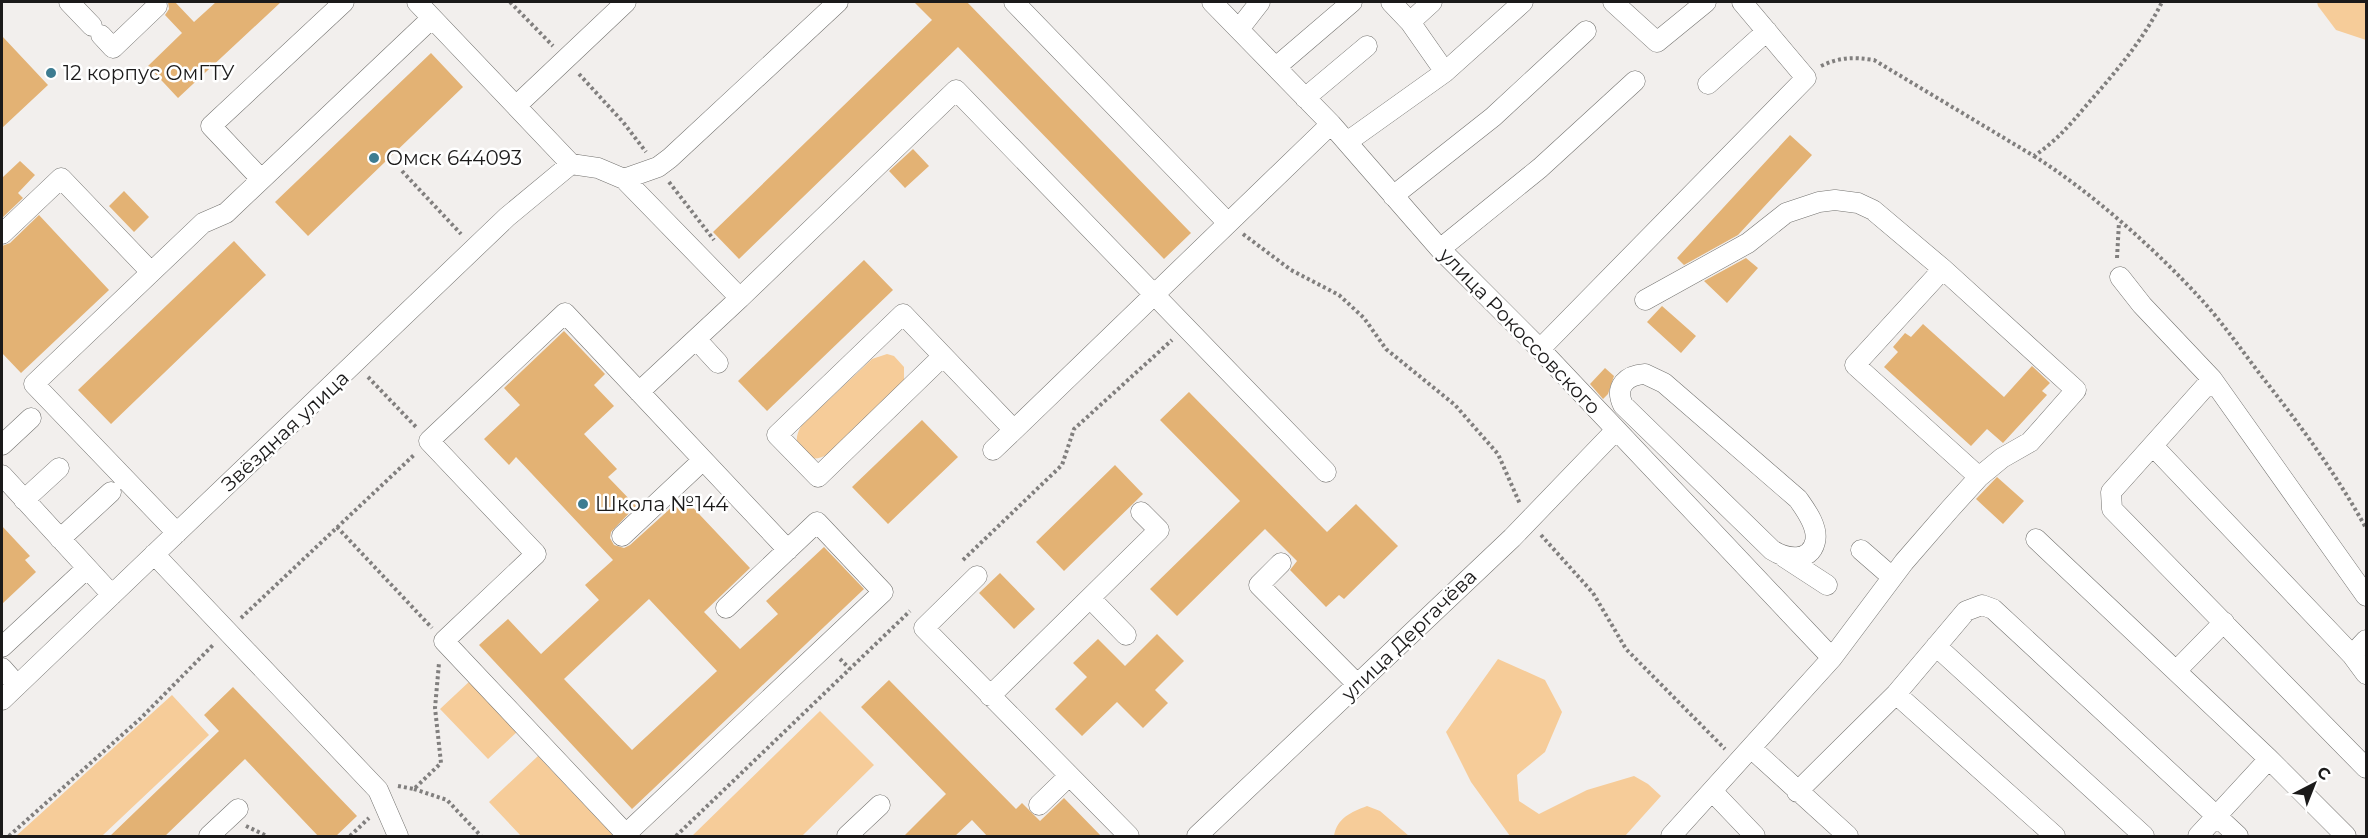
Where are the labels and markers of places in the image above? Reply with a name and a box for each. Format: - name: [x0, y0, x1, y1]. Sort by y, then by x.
- place label: 12 корпус ОмГТУ: [63, 61, 235, 85]
- marker: 12 корпус ОмГТУ: [44, 66, 58, 80]
- place label: Омск 644093: [386, 146, 522, 170]
- marker: Омск 644093: [367, 151, 381, 165]
- place label: Школа №144: [595, 492, 729, 516]
- marker: Школа №144: [576, 497, 590, 511]

